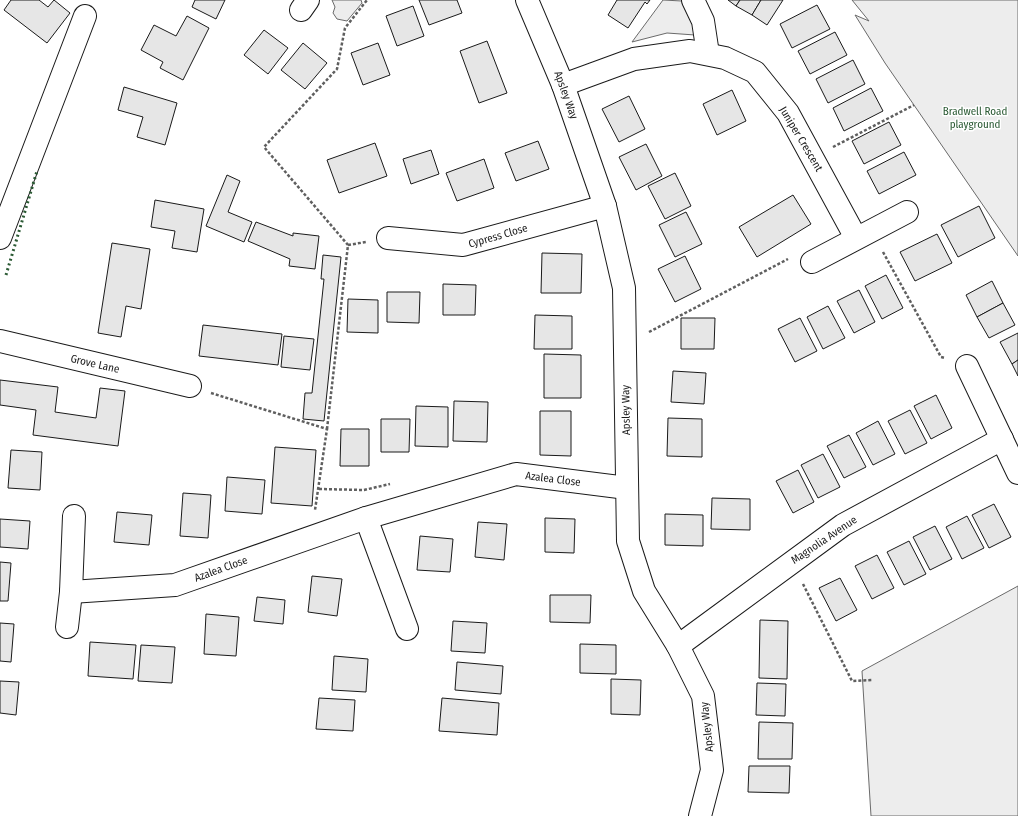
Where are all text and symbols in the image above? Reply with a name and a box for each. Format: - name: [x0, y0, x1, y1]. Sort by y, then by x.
- street label: Apsley Way: [551, 69, 581, 121]
- street label: Juniper Crescent: [777, 104, 826, 174]
- park label: Bradwell Road playground: [943, 105, 1007, 131]
- street label: Cypress Close: [467, 221, 529, 251]
- street label: Grove Lane: [69, 352, 121, 376]
- street label: Apsley Way: [619, 385, 633, 435]
- street label: Azalea Close: [525, 469, 581, 489]
- street label: Magnolia Avenue: [789, 513, 859, 567]
- street label: Azalea Close: [193, 553, 249, 585]
- street label: Apsley Way: [698, 701, 716, 753]

